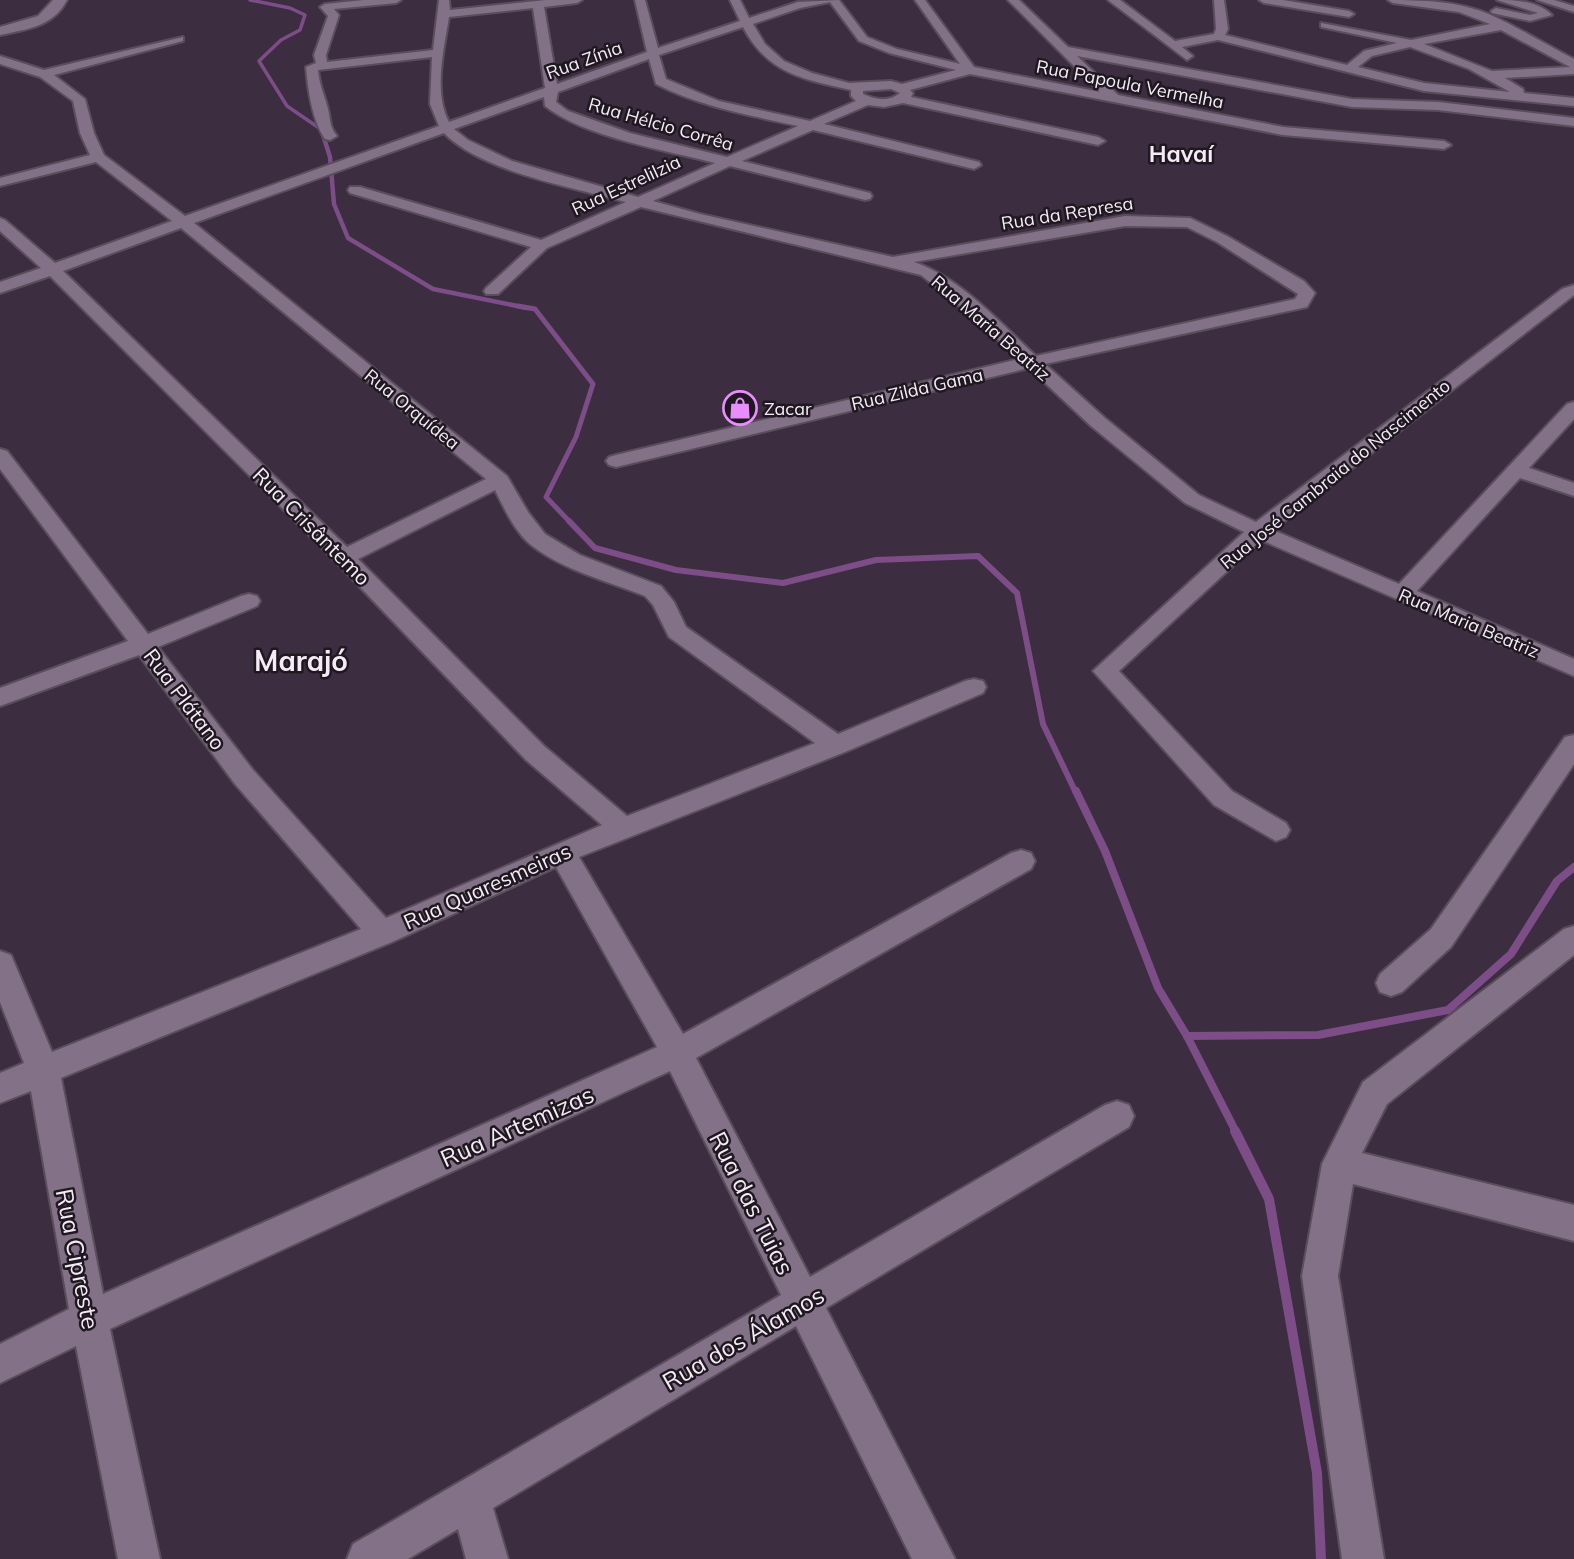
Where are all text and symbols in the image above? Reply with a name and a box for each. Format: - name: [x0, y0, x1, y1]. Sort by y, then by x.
- street label: Rua Zínia: [543, 36, 625, 84]
- street label: Rua Papoula Vermelha: [1034, 55, 1226, 113]
- street label: Rua Hélcio Corrêa: [586, 92, 736, 156]
- district label: Havaí: [1149, 139, 1215, 168]
- street label: Rua Estrelilzia: [568, 150, 684, 220]
- street label: Rua da Represa: [999, 191, 1135, 235]
- street label: Rua Maria Beatriz: [927, 270, 1055, 386]
- street label: Rua Zilda Gama: [849, 363, 985, 415]
- street label: Rua Orquídea: [360, 364, 464, 454]
- street label: Rua José Cambraia do Nascimento: [1215, 374, 1455, 574]
- shop icon: Zacar: [721, 389, 759, 427]
- place label: Zacar: [764, 397, 812, 420]
- street label: Rua Crisântemo: [248, 462, 376, 590]
- street label: Rua Maria Beatriz: [1395, 583, 1543, 663]
- street label: Rua Plátano: [138, 643, 232, 755]
- district label: Marajó: [254, 643, 348, 678]
- street label: Rua Quaresmeiras: [399, 837, 575, 935]
- street label: Rua Artemizas: [436, 1079, 598, 1173]
- street label: Rua das Tuias: [703, 1126, 801, 1280]
- street label: Rua Cipreste: [50, 1186, 106, 1332]
- street label: Rua dos Álamos: [657, 1280, 829, 1396]

